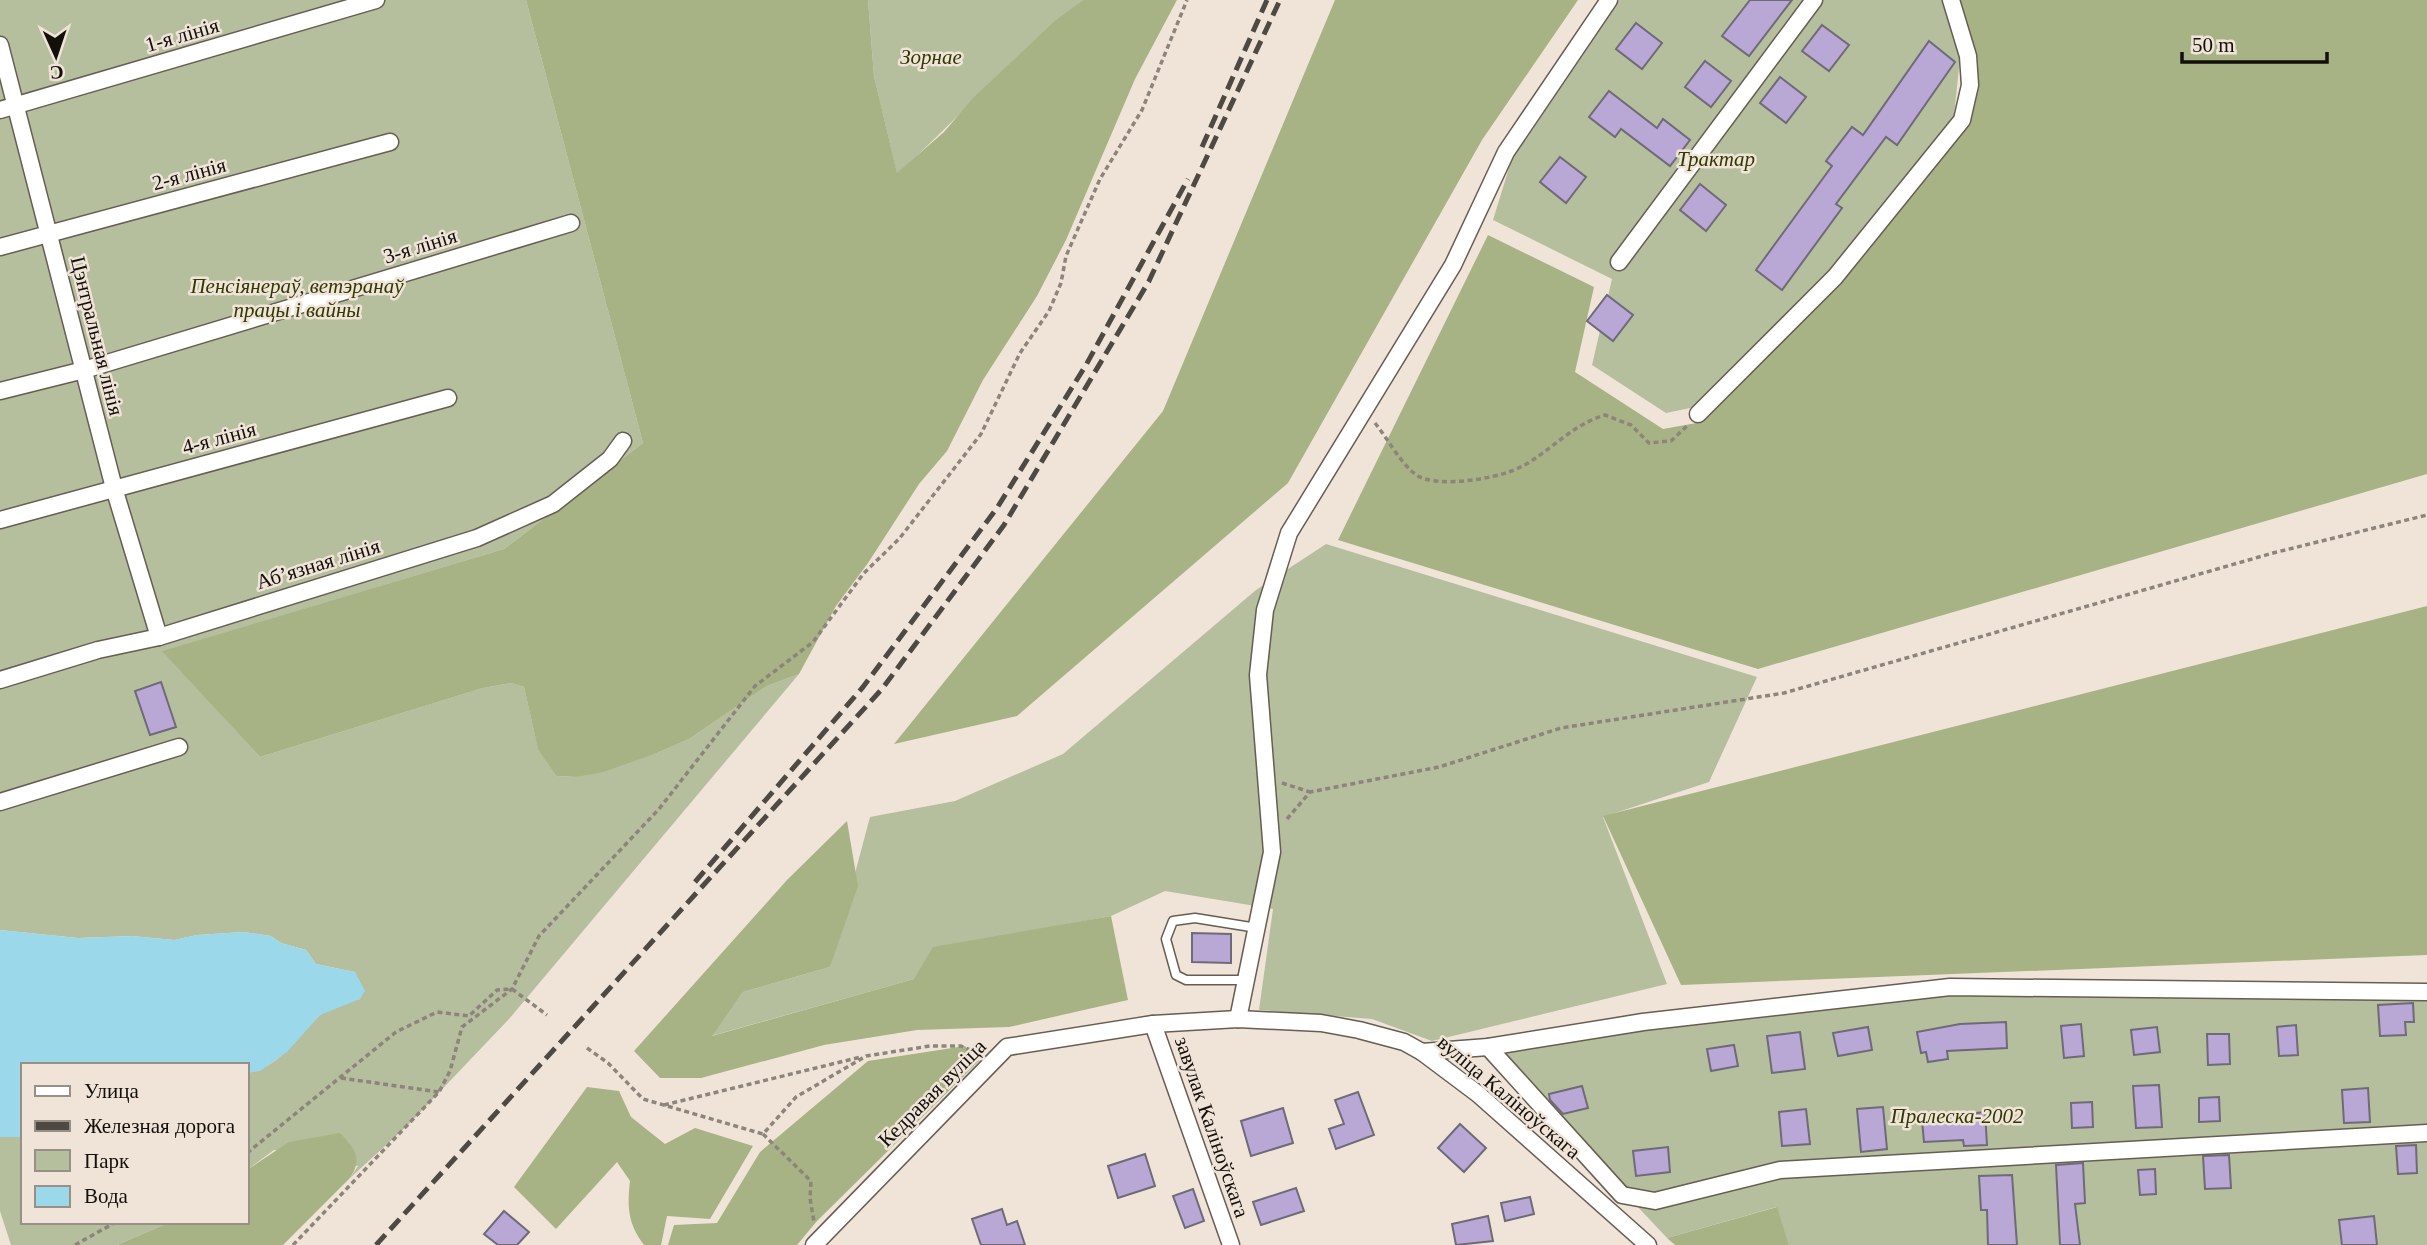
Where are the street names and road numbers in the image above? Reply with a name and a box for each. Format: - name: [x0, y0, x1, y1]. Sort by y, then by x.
- street label: 1-я лінія: [142, 13, 222, 57]
- street label: 2-я лінія: [149, 153, 229, 195]
- street label: 3-я лінія: [380, 223, 460, 269]
- street label: Цэнтральная лінія: [66, 254, 128, 419]
- street label: 4-я лінія: [179, 417, 259, 459]
- street label: Абʼязная лінія: [253, 534, 383, 594]
- street label: вуліца Каліноўскага: [1433, 1030, 1586, 1164]
- street label: завулак Каліноўскага: [1170, 1033, 1254, 1221]
- street label: Кедравая вуліца: [873, 1034, 991, 1152]

